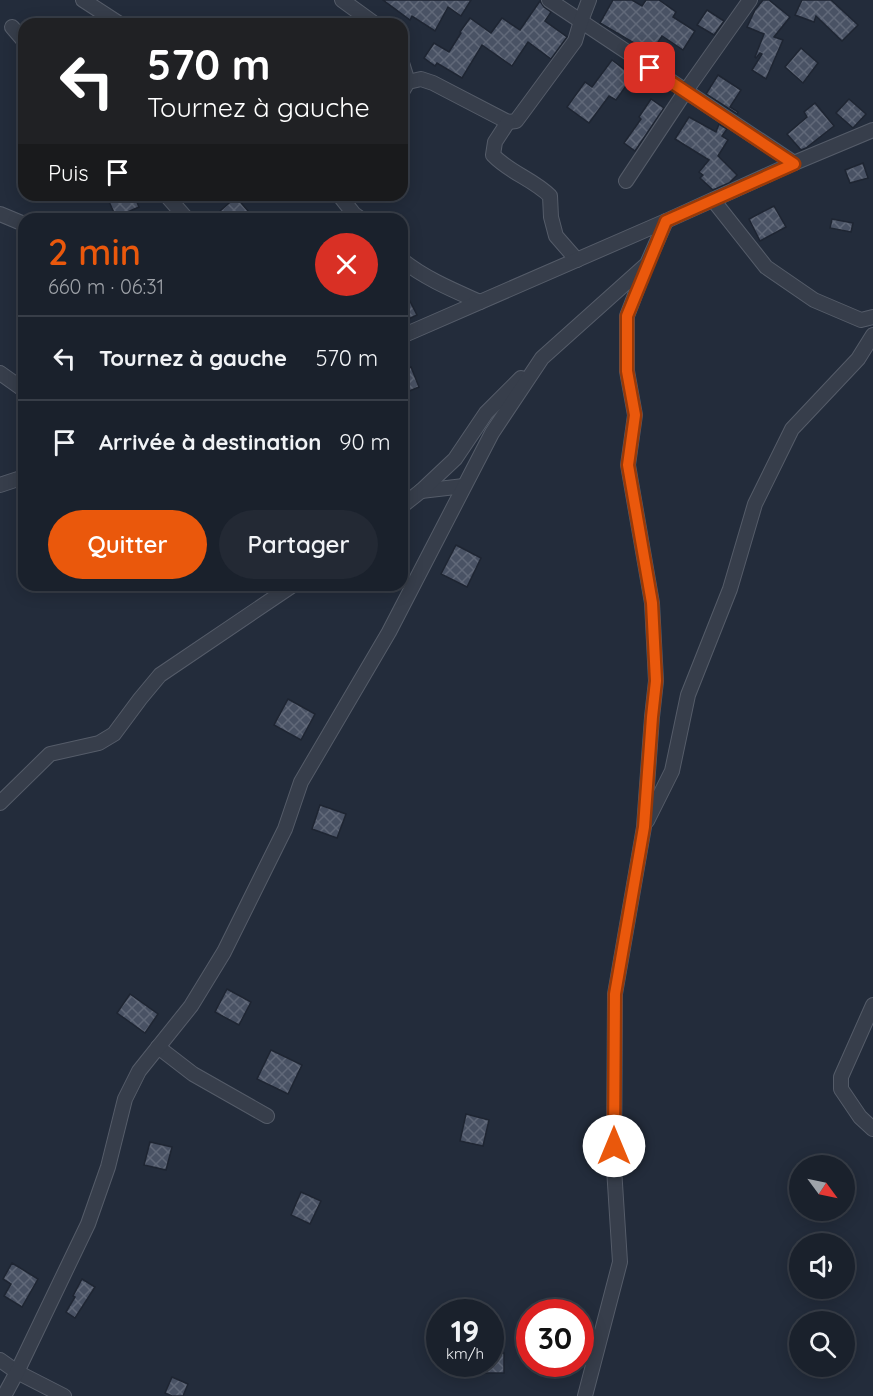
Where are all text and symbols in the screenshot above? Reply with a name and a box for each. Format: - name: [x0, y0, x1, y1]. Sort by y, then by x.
- text: 570 m: [147, 38, 271, 91]
- icon: left: [48, 42, 126, 120]
- pin: [624, 42, 675, 93]
- icon: arrive: [633, 51, 666, 84]
- text: Tournez à gauche: [147, 90, 370, 124]
- icon: arrive: [101, 156, 134, 189]
- text: Puis: [48, 159, 89, 187]
- text: 2 min: [48, 229, 141, 274]
- button: close: [315, 233, 378, 296]
- text: 660 m · 06:31: [48, 274, 164, 299]
- icon: left: [48, 342, 81, 375]
- text: Tournez à gauche: [99, 344, 287, 372]
- text: 570 m: [316, 344, 378, 372]
- icon: arrive: [48, 426, 81, 459]
- text: Arrivée à destination: [99, 428, 321, 456]
- text: 90 m: [339, 428, 391, 456]
- button: Quitter: [48, 510, 207, 579]
- button: Partager: [219, 510, 378, 579]
- position arrow: [582, 1114, 646, 1178]
- north arrow: [789, 1155, 855, 1221]
- map controls: [789, 1155, 855, 1377]
- button: sound: [789, 1233, 855, 1299]
- speed limit sign: 30: [516, 1299, 594, 1377]
- button: search: [789, 1311, 855, 1377]
- text: 19: [451, 1312, 479, 1350]
- text: km/h: [446, 1344, 484, 1363]

